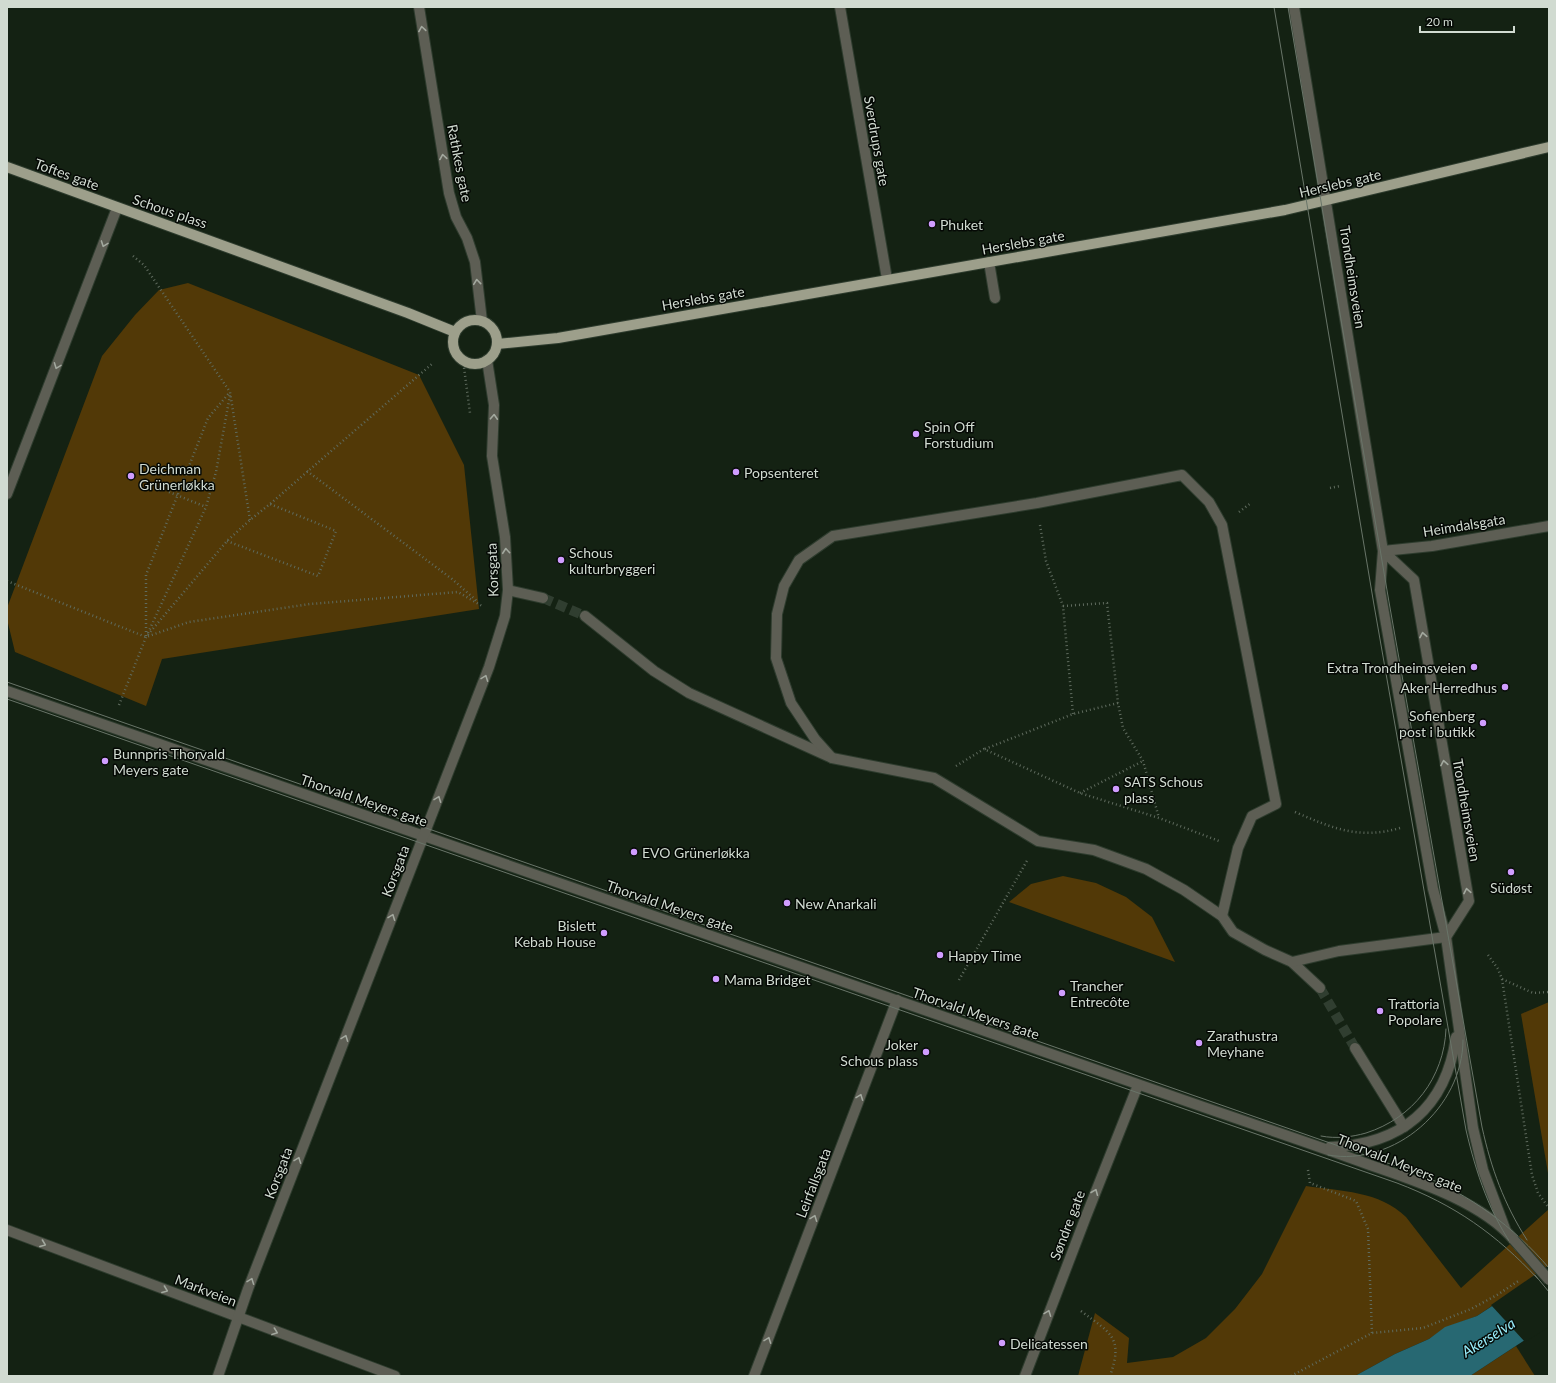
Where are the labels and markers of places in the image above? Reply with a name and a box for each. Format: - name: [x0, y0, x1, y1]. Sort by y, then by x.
- place label: Phuket: [940, 216, 983, 233]
- marker: Phuket: [927, 219, 937, 229]
- place label: Spin Off Forstudium: [924, 418, 994, 451]
- marker: Spin Off Forstudium: [911, 429, 921, 439]
- place label: Deichman Grünerløkka: [139, 460, 215, 493]
- place label: Popsenteret: [744, 464, 819, 481]
- marker: Popsenteret: [731, 467, 741, 477]
- marker: Deichman Grünerløkka: [126, 471, 136, 481]
- place label: Schous kulturbryggeri: [569, 544, 655, 577]
- marker: Schous kulturbryggeri: [556, 555, 566, 565]
- place label: Extra Trondheimsveien: [1327, 659, 1466, 676]
- marker: Extra Trondheimsveien: [1469, 662, 1479, 672]
- place label: Aker Herredhus: [1400, 679, 1497, 696]
- marker: Aker Herredhus: [1500, 682, 1510, 692]
- place label: Sofienberg post i butikk: [1399, 707, 1476, 740]
- marker: Sofienberg post i butikk: [1478, 718, 1488, 728]
- place label: Bunnpris Thorvald Meyers gate: [113, 745, 225, 778]
- marker: Bunnpris Thorvald Meyers gate: [100, 756, 110, 766]
- place label: SATS Schous plass: [1124, 773, 1203, 806]
- marker: SATS Schous plass: [1111, 784, 1121, 794]
- place label: EVO Grünerløkka: [642, 844, 750, 861]
- marker: EVO Grünerløkka: [629, 847, 639, 857]
- marker: Südøst: [1506, 867, 1516, 877]
- place label: Südøst: [1490, 879, 1532, 896]
- place label: New Anarkali: [795, 895, 877, 912]
- marker: New Anarkali: [782, 898, 792, 908]
- place label: Bislett Kebab House: [514, 917, 596, 950]
- marker: Bislett Kebab House: [599, 928, 609, 938]
- place label: Happy Time: [948, 947, 1021, 964]
- marker: Happy Time: [935, 950, 945, 960]
- place label: Mama Bridget: [724, 971, 811, 988]
- marker: Mama Bridget: [711, 974, 721, 984]
- place label: Trancher Entrecôte: [1070, 977, 1130, 1010]
- marker: Trancher Entrecôte: [1057, 988, 1067, 998]
- place label: Trattoria Popolare: [1388, 995, 1442, 1028]
- marker: Trattoria Popolare: [1375, 1006, 1385, 1016]
- place label: Zarathustra Meyhane: [1207, 1027, 1278, 1060]
- place label: Joker Schous plass: [840, 1036, 918, 1069]
- marker: Zarathustra Meyhane: [1194, 1038, 1204, 1048]
- marker: Joker Schous plass: [921, 1047, 931, 1057]
- place label: Delicatessen: [1010, 1335, 1088, 1352]
- marker: Delicatessen: [997, 1338, 1007, 1348]

